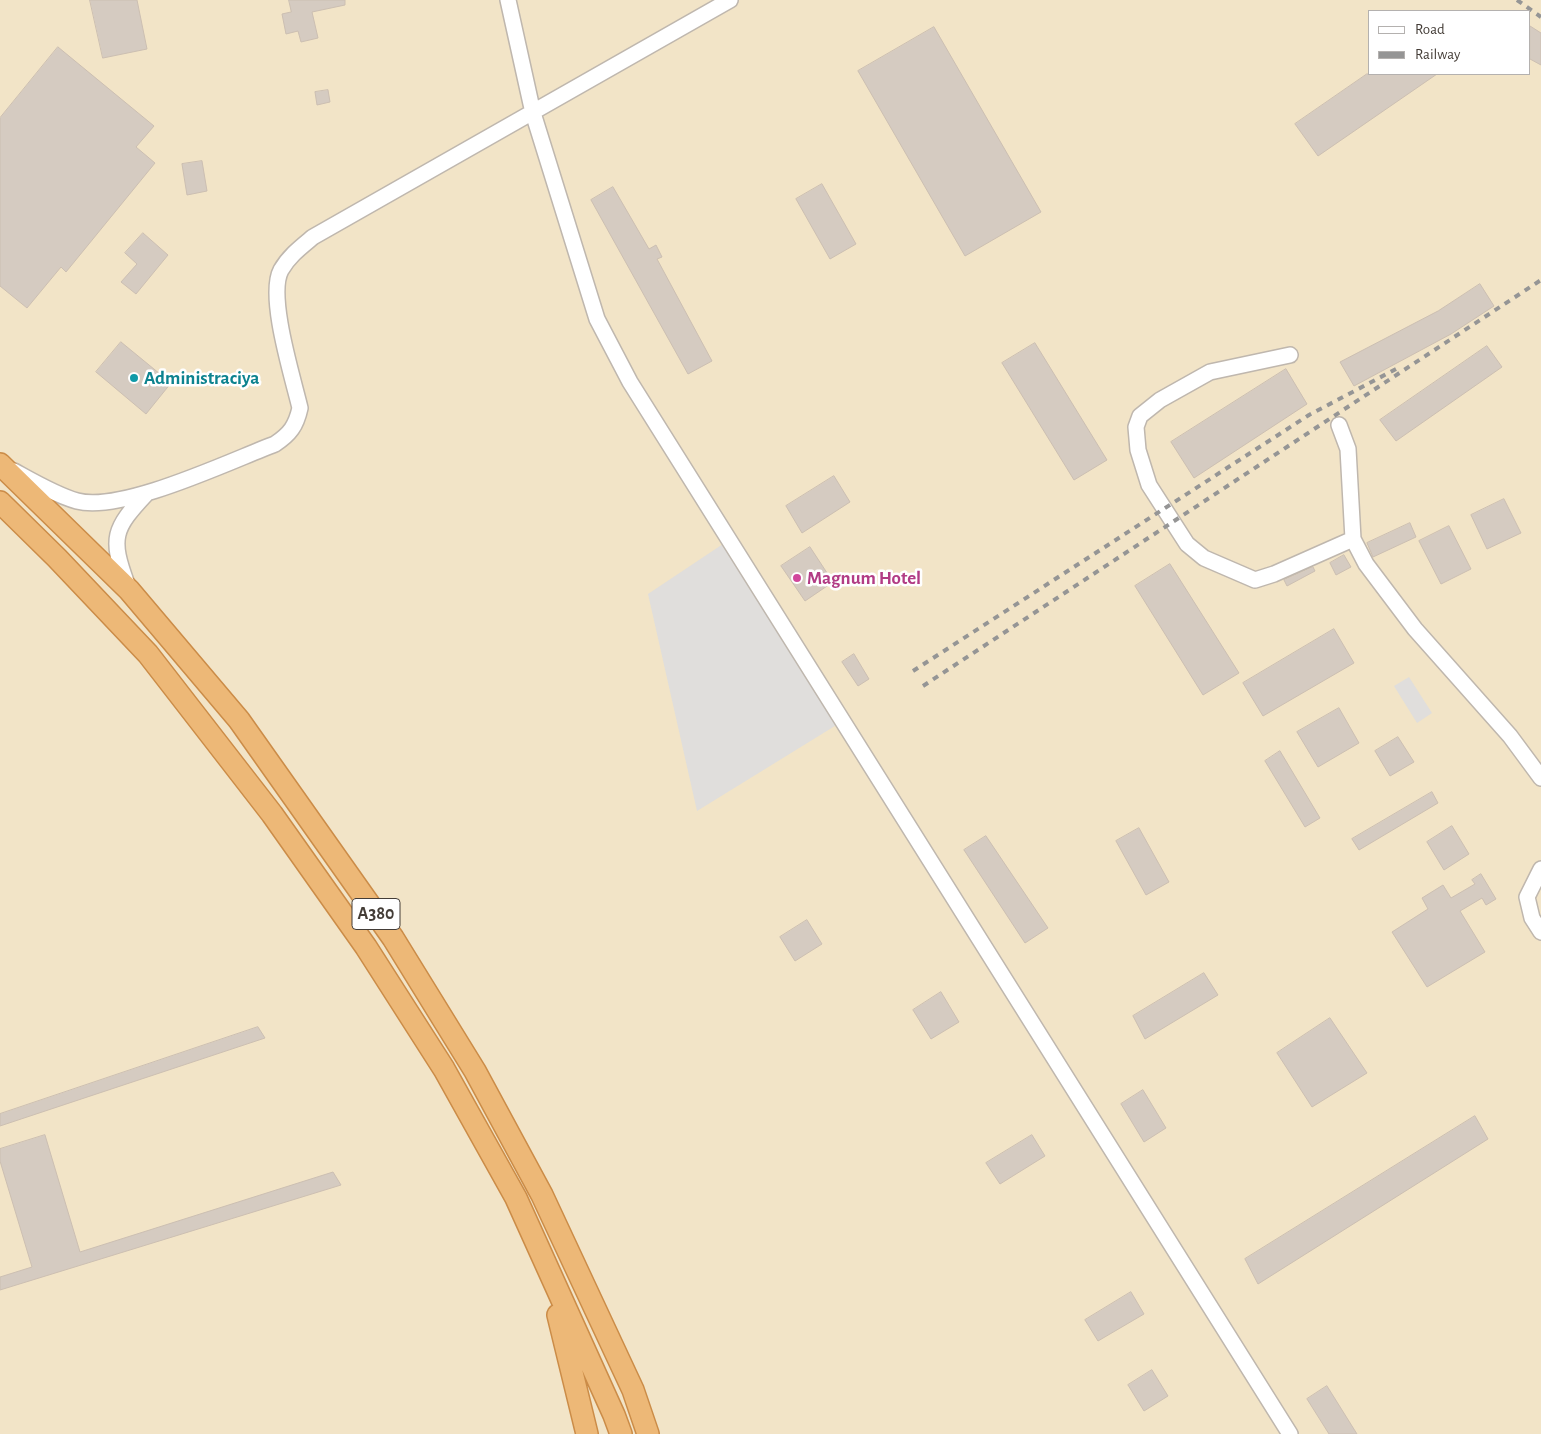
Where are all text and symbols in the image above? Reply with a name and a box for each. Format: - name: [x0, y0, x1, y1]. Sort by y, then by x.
- legend: [1368, 10, 1531, 75]
- text: Road: [1415, 22, 1445, 37]
- text: Railway: [1415, 47, 1460, 62]
- place label: Administraciya: [144, 367, 259, 389]
- marker: Administraciya: [128, 372, 140, 384]
- place label: Magnum Hotel: [807, 567, 921, 589]
- marker: Magnum Hotel: [791, 572, 803, 584]
- road number: A380: [352, 899, 400, 930]

